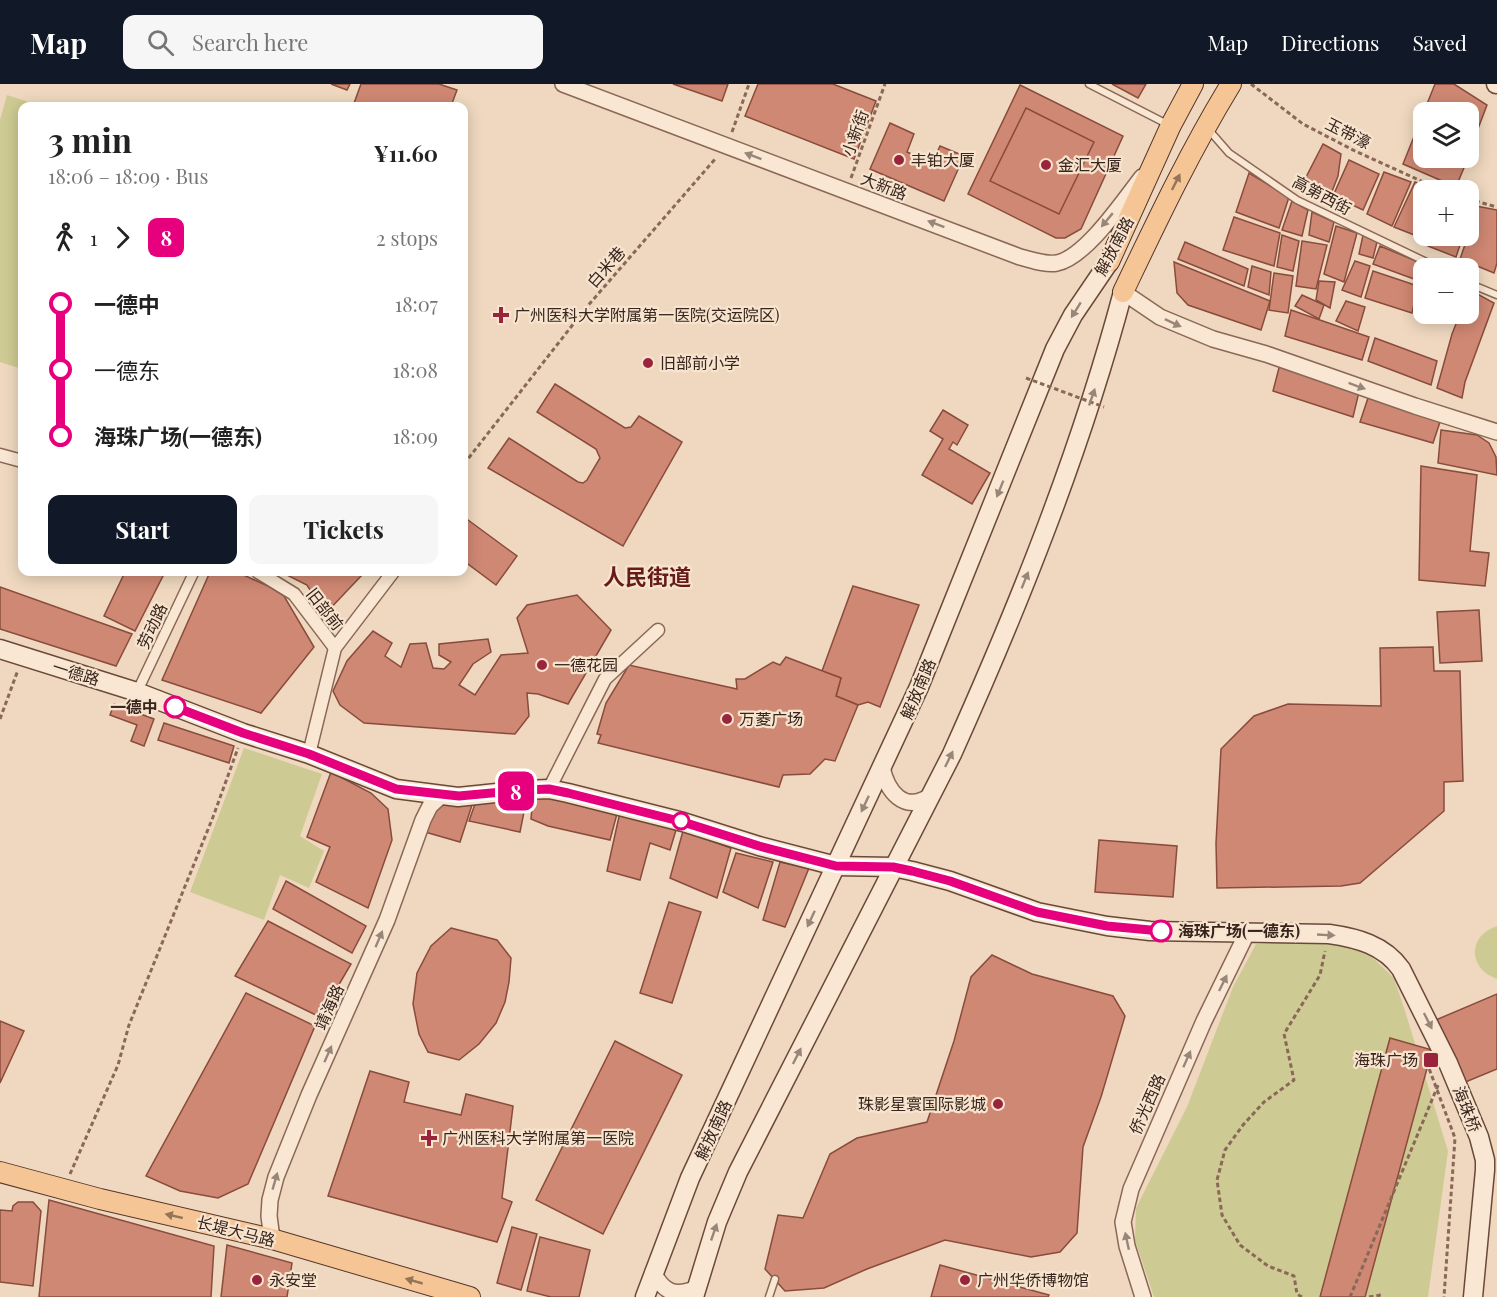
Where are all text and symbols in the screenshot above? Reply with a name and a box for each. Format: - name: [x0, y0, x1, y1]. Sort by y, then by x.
- search box: [123, 15, 543, 69]
- text: Map: [30, 24, 87, 61]
- icon: search: [144, 26, 177, 59]
- text: Search here: [192, 27, 308, 57]
- text: Map: [1207, 28, 1248, 56]
- text: Directions: [1281, 28, 1379, 56]
- text: Saved: [1412, 28, 1467, 56]
- map controls: [1413, 102, 1479, 324]
- button: layers: [1413, 102, 1479, 168]
- street label: 小新街: [836, 107, 873, 159]
- street label: 玉带濠: [1322, 112, 1374, 153]
- text: 3 min: [48, 117, 132, 161]
- text: ¥11.60: [374, 138, 438, 168]
- place label: 丰铂大厦: [911, 149, 975, 170]
- one-way arrow: [744, 150, 762, 160]
- marker: 丰铂大厦: [892, 153, 906, 167]
- place label: 金汇大厦: [1058, 154, 1122, 175]
- marker: 金汇大厦: [1039, 158, 1053, 172]
- text: 18:06 – 18:09 · Bus: [48, 162, 208, 189]
- street label: 大新路: [858, 167, 910, 204]
- street label: 高第西街: [1289, 170, 1355, 219]
- one-way arrow: [1171, 174, 1181, 191]
- button: +: [1413, 180, 1479, 246]
- street label: 解放南路: [1089, 213, 1138, 279]
- one-way arrow: [1101, 213, 1114, 228]
- one-way arrow: [926, 219, 944, 229]
- icon: walk: [48, 221, 81, 254]
- icon: forward: [106, 221, 139, 254]
- text: 8: [160, 223, 172, 251]
- text: 1: [90, 224, 97, 251]
- text: 2 stops: [376, 224, 438, 251]
- street label: 白米巷: [582, 242, 629, 292]
- button: −: [1413, 258, 1479, 324]
- text: 一德中: [94, 289, 160, 319]
- text: 18:07: [395, 290, 438, 317]
- one-way arrow: [1071, 302, 1082, 319]
- place label: 广州医科大学附属第一医院(交运院区): [514, 304, 779, 325]
- marker: 广州医科大学附属第一医院(交运院区): [492, 306, 510, 324]
- one-way arrow: [1164, 318, 1182, 328]
- place label: 旧部前小学: [660, 352, 740, 373]
- text: 一德东: [94, 355, 160, 385]
- text: 18:08: [392, 356, 438, 383]
- marker: 旧部前小学: [641, 356, 655, 370]
- one-way arrow: [1348, 381, 1366, 391]
- one-way arrow: [1088, 388, 1098, 406]
- text: 海珠广场(一德东): [94, 421, 262, 451]
- text: 18:09: [393, 422, 438, 449]
- one-way arrow: [994, 481, 1004, 499]
- button: Start: [48, 495, 237, 564]
- button: Tickets: [249, 495, 438, 564]
- district label: 人民街道: [603, 561, 691, 591]
- one-way arrow: [1020, 570, 1030, 588]
- street label: 旧部前: [302, 583, 348, 634]
- street label: 劳动路: [132, 600, 171, 652]
- place label: 一德花园: [554, 654, 618, 675]
- street label: 一德路: [50, 655, 102, 690]
- street label: 解放南路: [895, 655, 940, 722]
- marker: 一德花园: [535, 658, 549, 672]
- place label: 一德中: [110, 696, 158, 717]
- marker: 一德中: [164, 696, 186, 718]
- place label: 万菱广场: [739, 708, 803, 729]
- marker: 万菱广场: [720, 712, 734, 726]
- one-way arrow: [944, 751, 953, 768]
- line badge: 8: [496, 772, 536, 810]
- text: 8: [510, 777, 522, 805]
- one-way arrow: [860, 795, 870, 813]
- unlabelled marker: [672, 812, 690, 830]
- one-way arrow: [807, 910, 816, 927]
- marker: 海珠广场(一德东): [1150, 920, 1172, 942]
- place label: 海珠广场(一德东): [1178, 920, 1300, 941]
- one-way arrow: [374, 929, 384, 947]
- one-way arrow: [1317, 930, 1336, 940]
- one-way arrow: [1218, 974, 1227, 991]
- street label: 靖海路: [309, 981, 348, 1033]
- one-way arrow: [1423, 1013, 1433, 1030]
- one-way arrow: [323, 1044, 333, 1062]
- one-way arrow: [792, 1047, 801, 1064]
- one-way arrow: [1182, 1049, 1192, 1067]
- place label: 海珠广场: [1354, 1049, 1418, 1070]
- marker: 海珠广场: [1422, 1051, 1440, 1069]
- street label: 侨光西路: [1124, 1070, 1169, 1137]
- street label: 海珠桥: [1449, 1083, 1486, 1135]
- place label: 珠影星寰国际影城: [858, 1093, 986, 1114]
- street label: 解放南路: [690, 1096, 736, 1163]
- marker: 珠影星寰国际影城: [991, 1097, 1005, 1111]
- place label: 广州医科大学附属第一医院: [442, 1127, 634, 1148]
- marker: 广州医科大学附属第一医院: [420, 1129, 438, 1147]
- one-way arrow: [271, 1172, 280, 1190]
- one-way arrow: [164, 1211, 183, 1221]
- street label: 长堤大马路: [195, 1211, 277, 1250]
- one-way arrow: [709, 1223, 719, 1241]
- one-way arrow: [1122, 1231, 1131, 1250]
- place label: 永安堂: [269, 1269, 317, 1290]
- place label: 广州华侨博物馆: [977, 1269, 1089, 1290]
- marker: 永安堂: [250, 1273, 264, 1287]
- marker: 广州华侨博物馆: [958, 1273, 972, 1287]
- one-way arrow: [405, 1276, 423, 1285]

